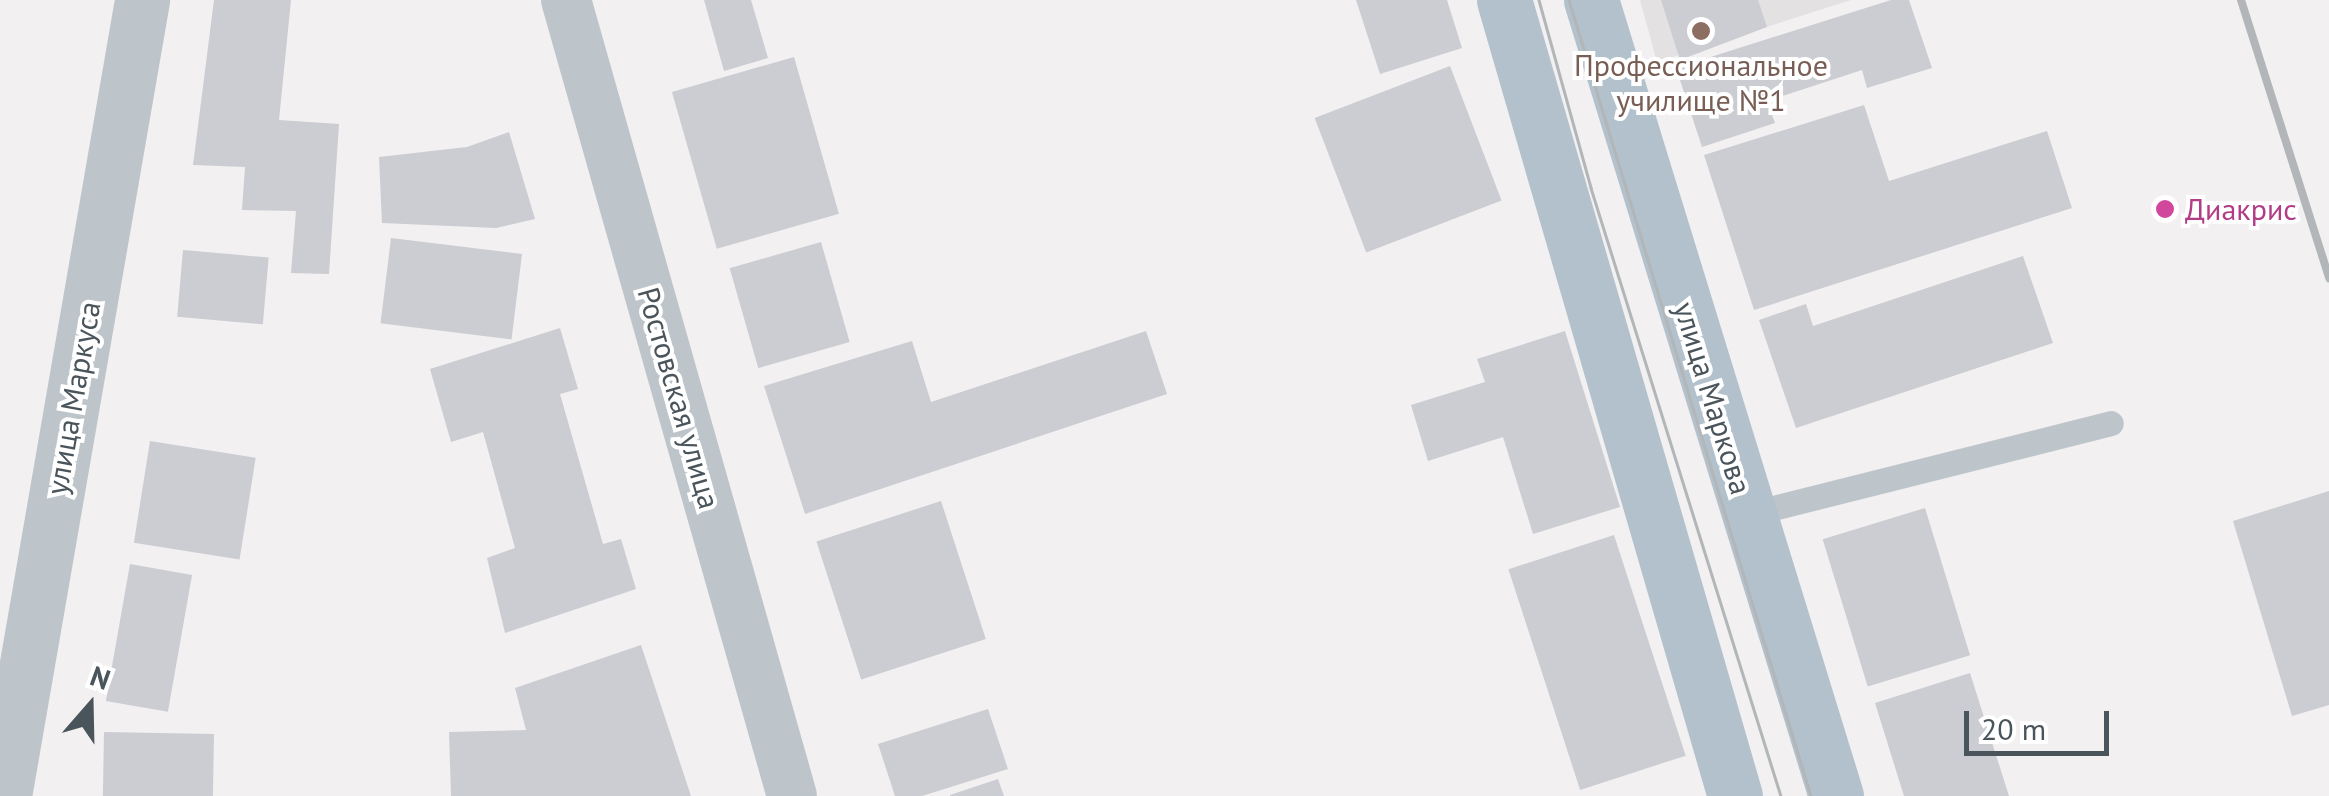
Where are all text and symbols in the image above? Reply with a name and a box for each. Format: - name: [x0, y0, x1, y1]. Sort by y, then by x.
- marker: Профессиональное училище №1: [1690, 20, 1712, 42]
- place label: Профессиональное училище №1: [1574, 47, 1828, 118]
- place label: Диакрис: [2185, 191, 2297, 227]
- marker: Диакрис: [2154, 198, 2176, 220]
- street label: Ростовская улица: [630, 283, 728, 513]
- street label: улица Маркуса: [38, 298, 108, 498]
- street label: улица Маркова: [1667, 298, 1759, 498]
- north arrow: [40, 656, 140, 756]
- text: N: [85, 657, 115, 698]
- scale bar: [1969, 691, 2114, 753]
- text: 20 m: [1981, 709, 2046, 748]

